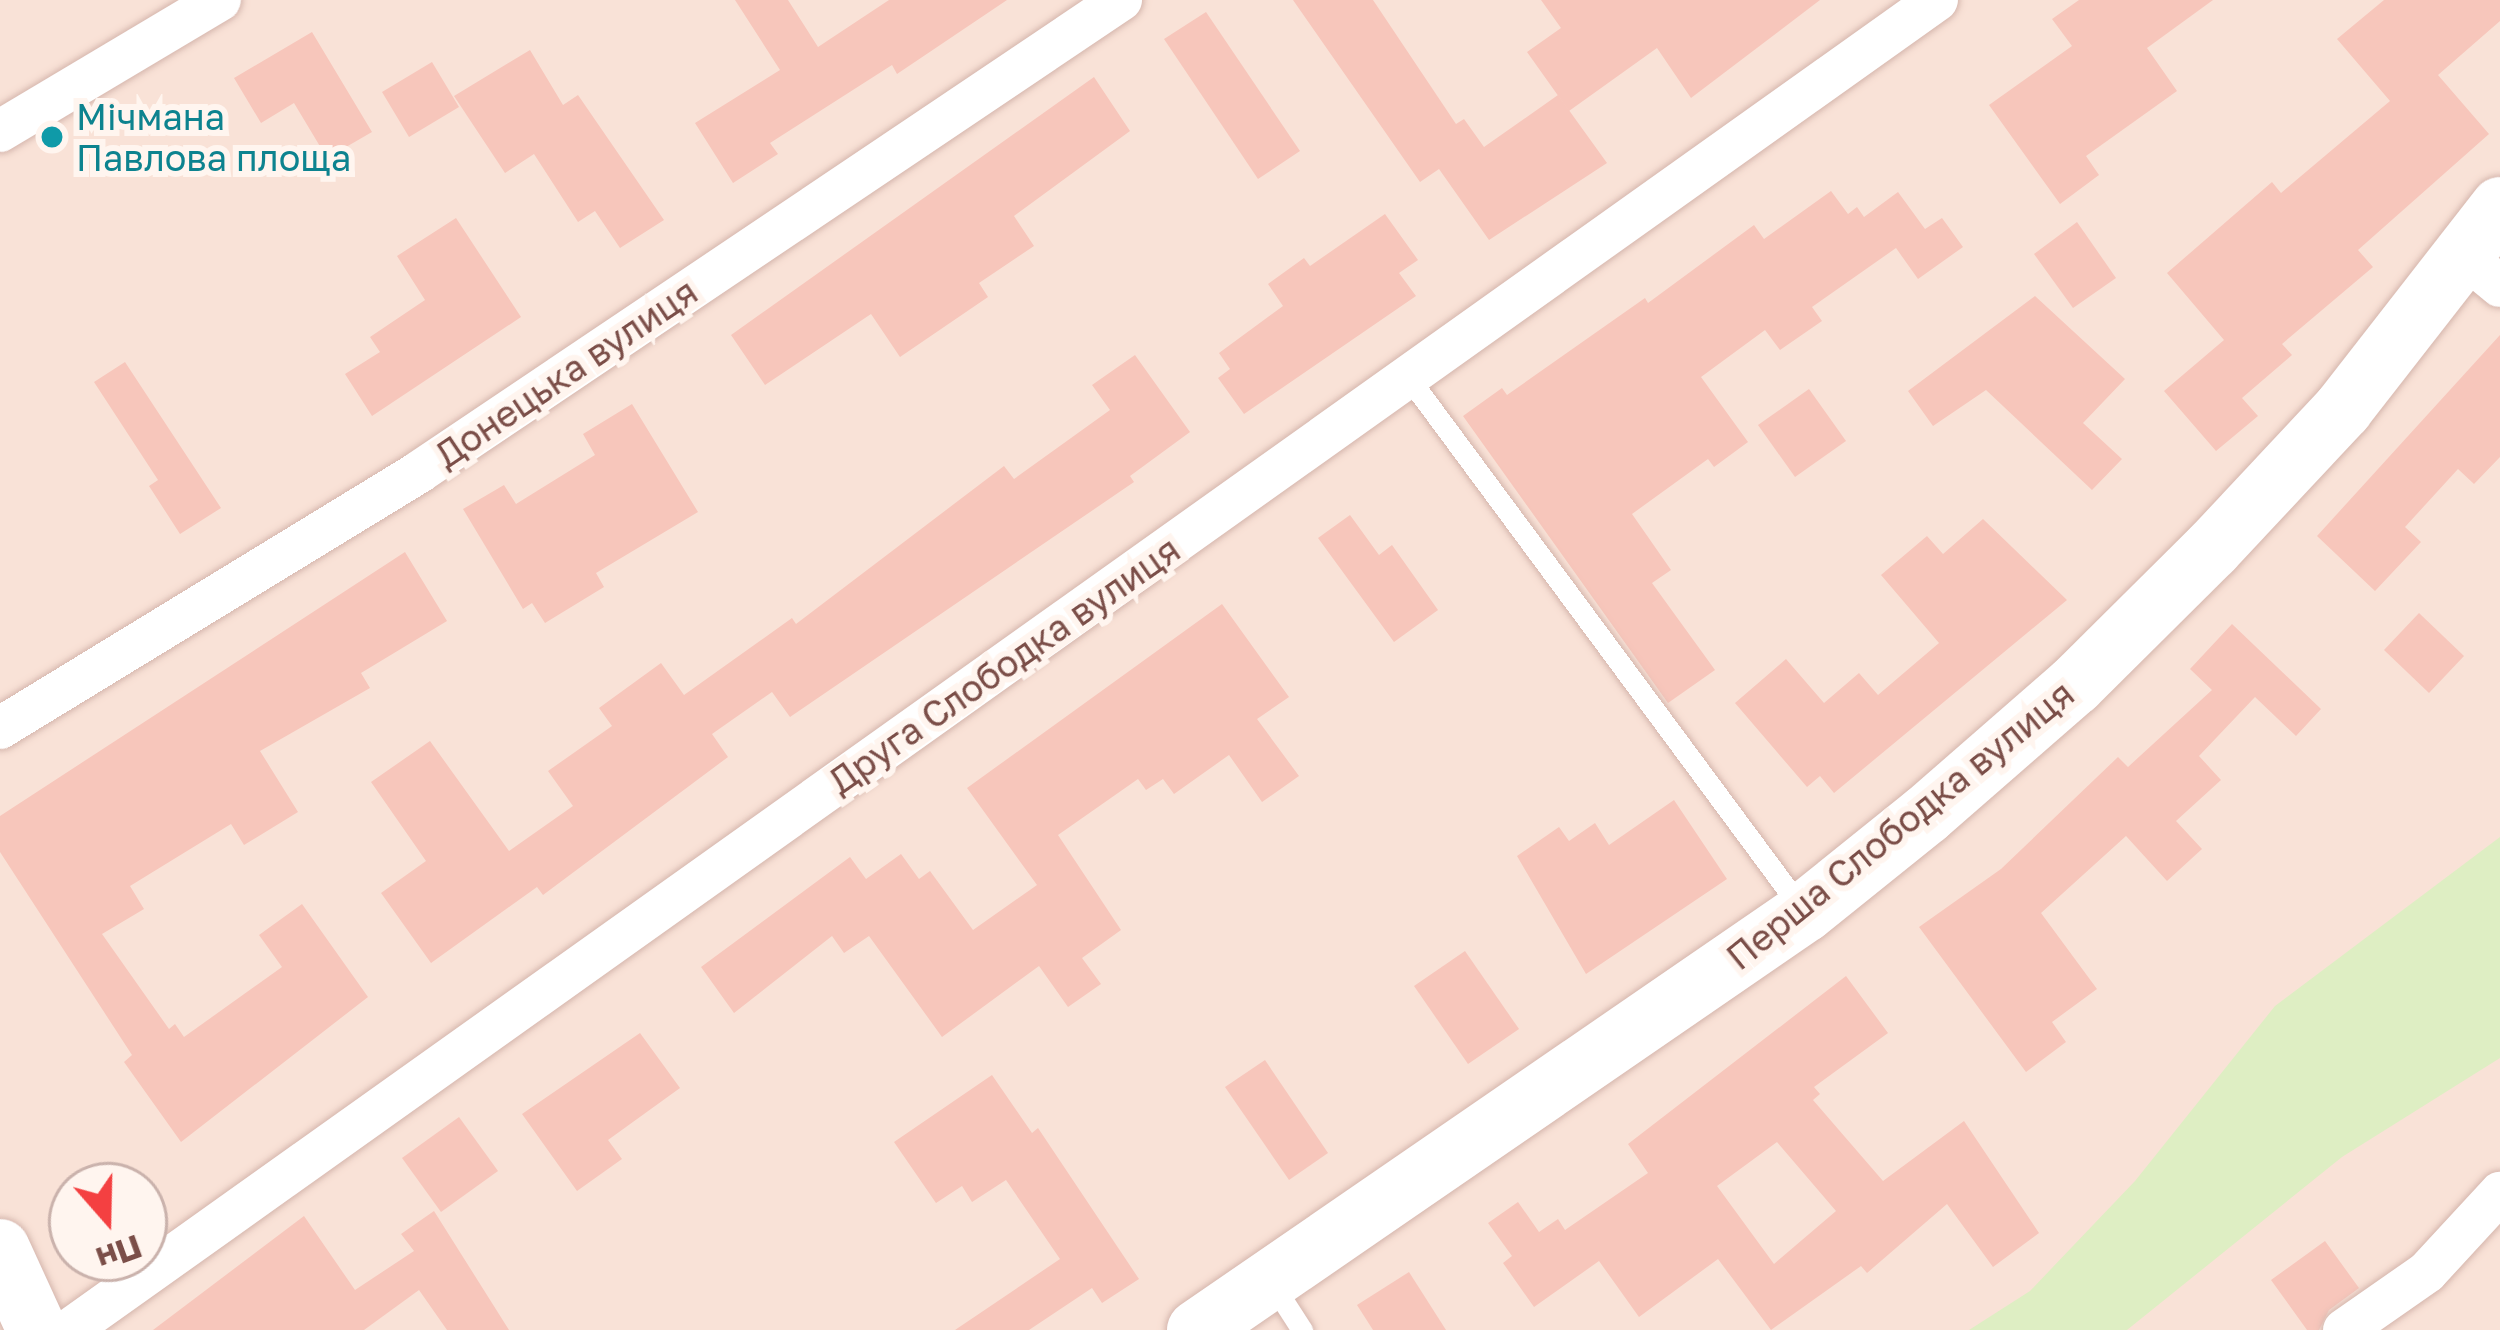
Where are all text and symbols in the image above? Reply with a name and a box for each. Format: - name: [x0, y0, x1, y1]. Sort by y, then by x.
- place label: Мічмана Павлова площа: [76, 94, 351, 179]
- marker: Мічмана Павлова площа: [39, 124, 65, 150]
- street label: Донецька вулиця: [427, 269, 705, 477]
- street label: Друга Слободка вулиця: [820, 527, 1188, 803]
- street label: Перша Слободка вулиця: [1718, 672, 2082, 978]
- north arrow: [48, 1162, 168, 1282]
- text: Пн: [92, 1227, 147, 1279]

